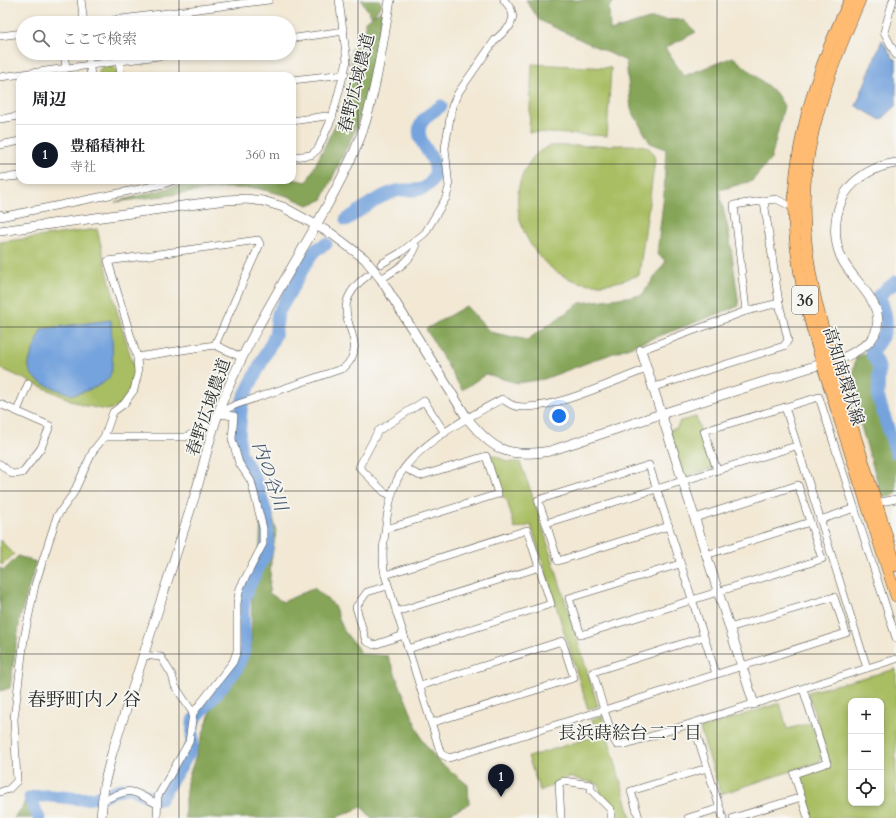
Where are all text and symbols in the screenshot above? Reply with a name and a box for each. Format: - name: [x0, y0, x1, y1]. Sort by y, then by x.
- search box: [16, 16, 296, 60]
- icon: search: [30, 27, 52, 49]
- text: ここで検索: [62, 29, 137, 49]
- street label: 春野広域農道: [333, 31, 380, 135]
- text: 周辺: [32, 88, 66, 111]
- text: 豊稲積神社: [70, 136, 145, 156]
- text: 1: [42, 146, 48, 164]
- text: 360 m: [246, 146, 280, 164]
- text: 寺社: [70, 158, 96, 176]
- road number: 36: [792, 286, 818, 314]
- street label: 高知南環状線: [818, 324, 869, 428]
- street label: 春野広域農道: [181, 355, 236, 459]
- your location: [549, 406, 569, 426]
- water label: 内の谷川: [246, 438, 294, 516]
- district label: 春野町内ノ谷: [27, 687, 141, 713]
- map controls: [848, 698, 884, 806]
- button: +: [848, 698, 884, 734]
- district label: 長浜蒔絵台二丁目: [558, 721, 702, 746]
- button: −: [848, 734, 884, 770]
- pin: 1: [488, 764, 514, 797]
- button: locate: [848, 770, 884, 806]

